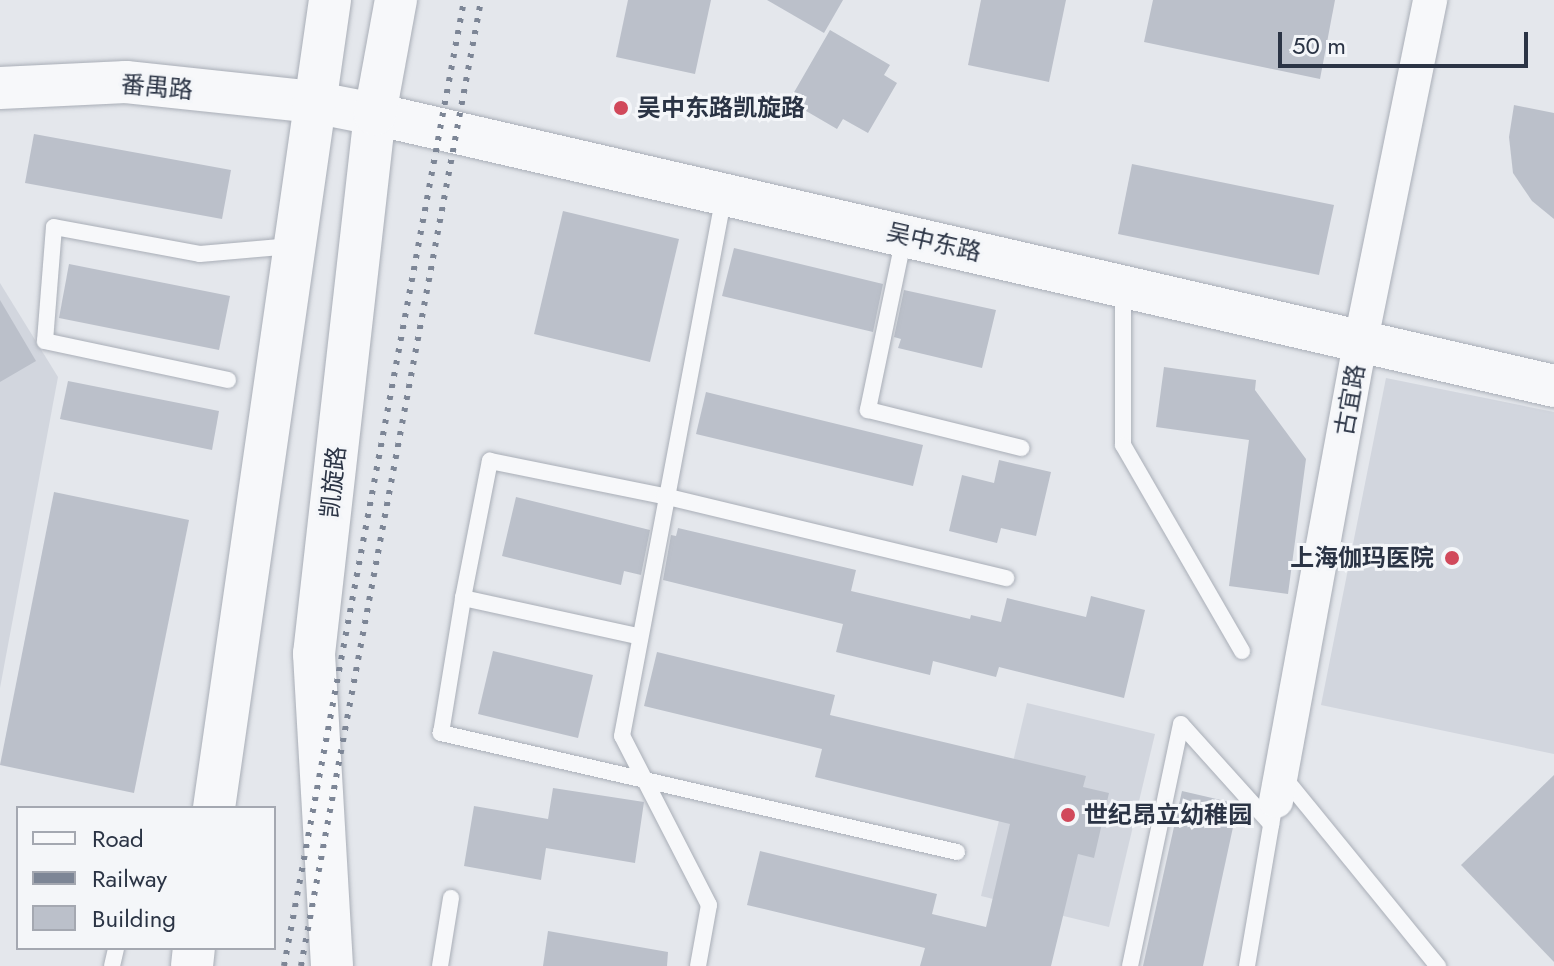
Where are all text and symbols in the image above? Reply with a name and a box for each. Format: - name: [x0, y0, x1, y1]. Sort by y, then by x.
- scale bar: [1282, 16, 1532, 66]
- text: 50 m: [1292, 28, 1346, 63]
- street label: 番禺路: [120, 70, 194, 104]
- place label: 吴中东路凯旋路: [637, 94, 805, 122]
- marker: 吴中东路凯旋路: [612, 99, 630, 117]
- street label: 吴中东路: [884, 217, 984, 267]
- street label: 古宜路: [1330, 362, 1370, 438]
- street label: 凯旋路: [315, 445, 351, 519]
- place label: 上海伽玛医院: [1290, 544, 1434, 572]
- marker: 上海伽玛医院: [1441, 547, 1463, 569]
- place label: 世纪昂立幼稚园: [1084, 801, 1252, 829]
- legend: [16, 806, 276, 950]
- marker: 世纪昂立幼稚园: [1059, 806, 1077, 824]
- text: Road: [92, 821, 144, 856]
- text: Railway: [92, 861, 167, 896]
- text: Building: [92, 901, 176, 936]

